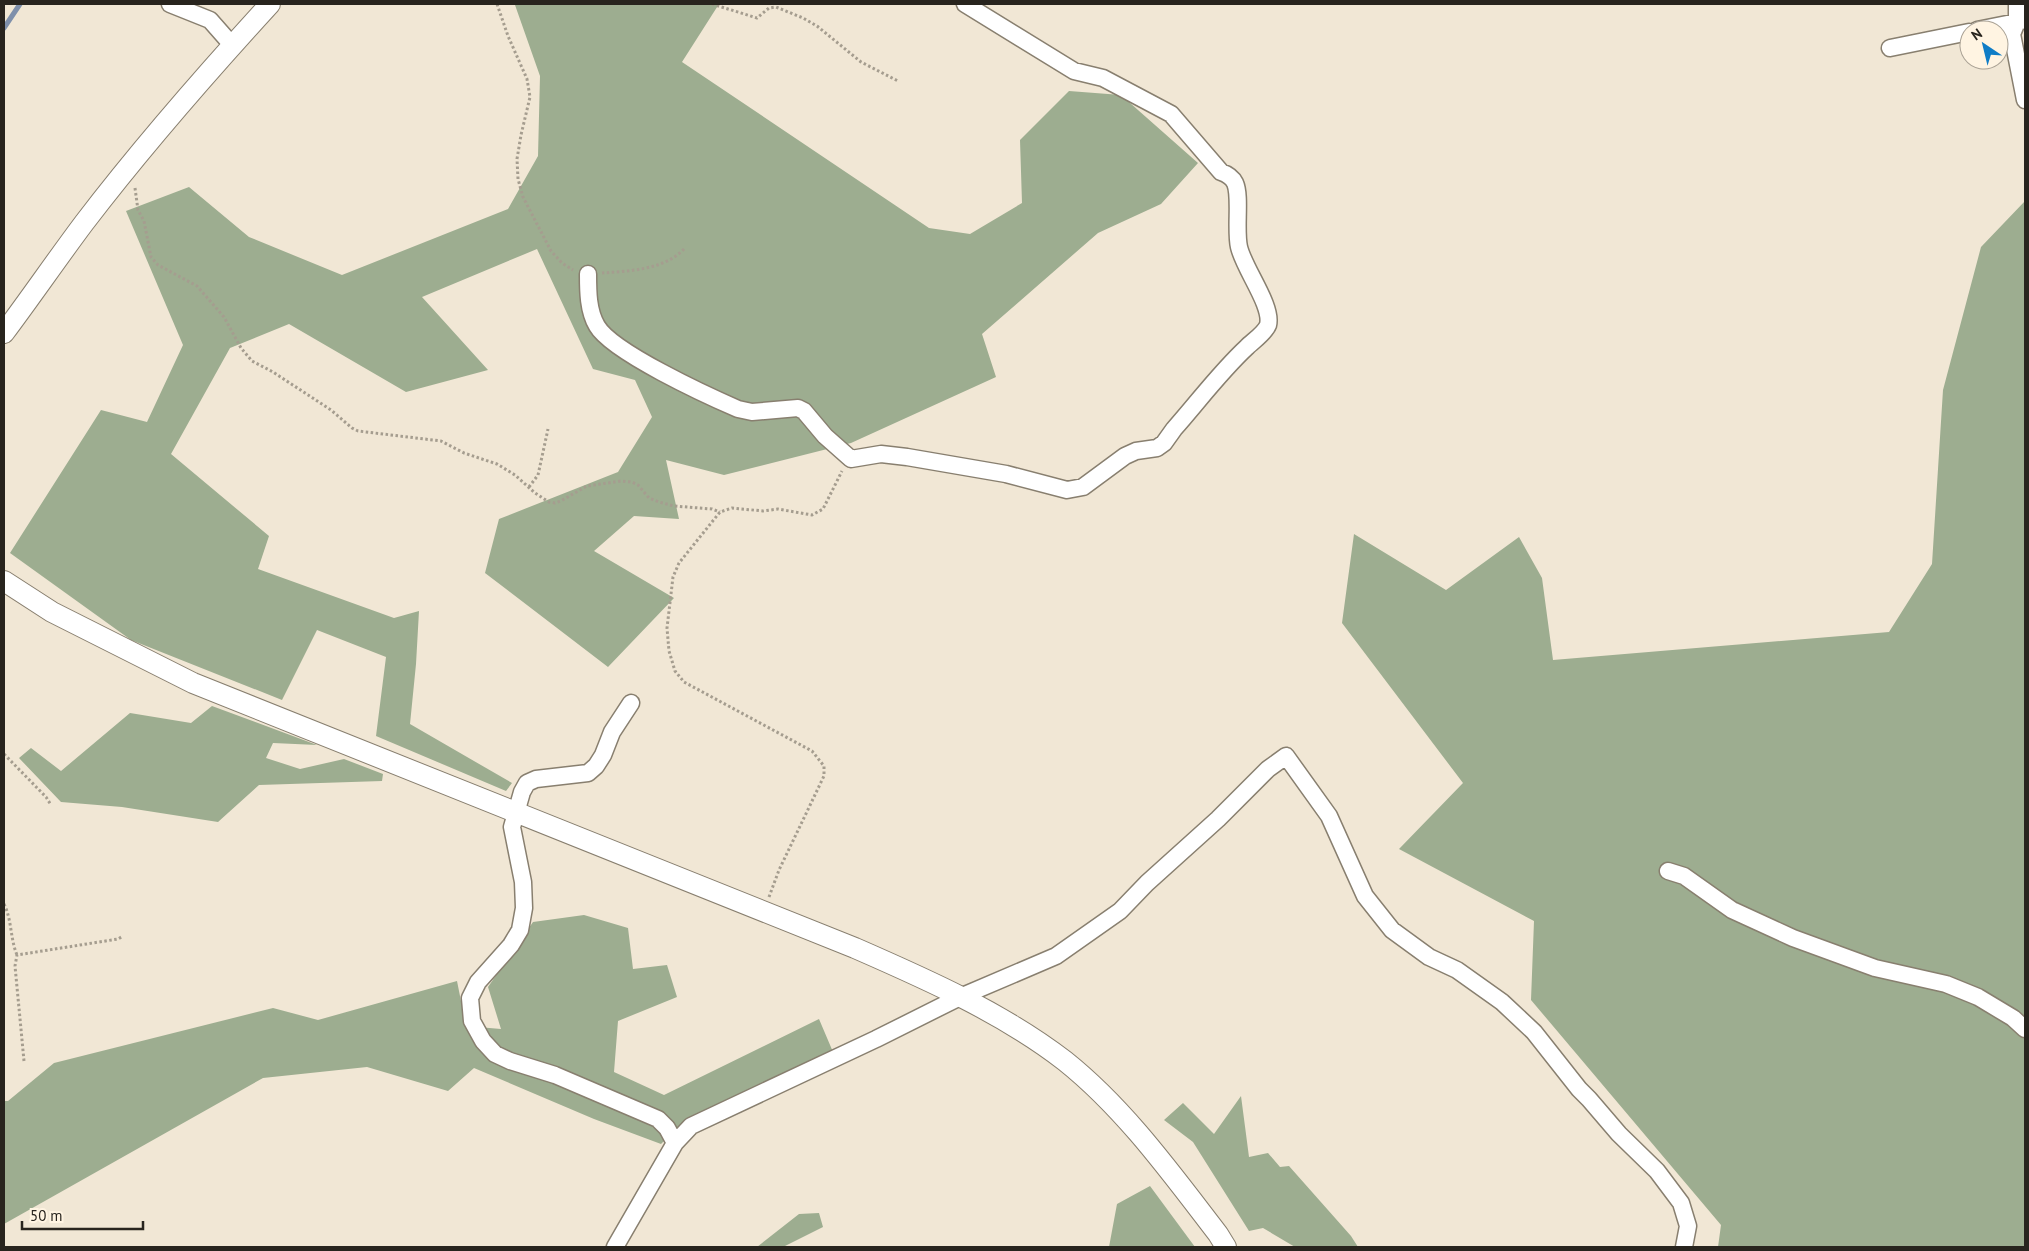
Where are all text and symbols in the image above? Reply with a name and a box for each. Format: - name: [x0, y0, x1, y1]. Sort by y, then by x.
- north arrow: [1959, 20, 2009, 70]
- text: N: [1968, 24, 1985, 44]
- scale bar: [22, 1198, 144, 1230]
- text: 50 m: [30, 1206, 63, 1225]

